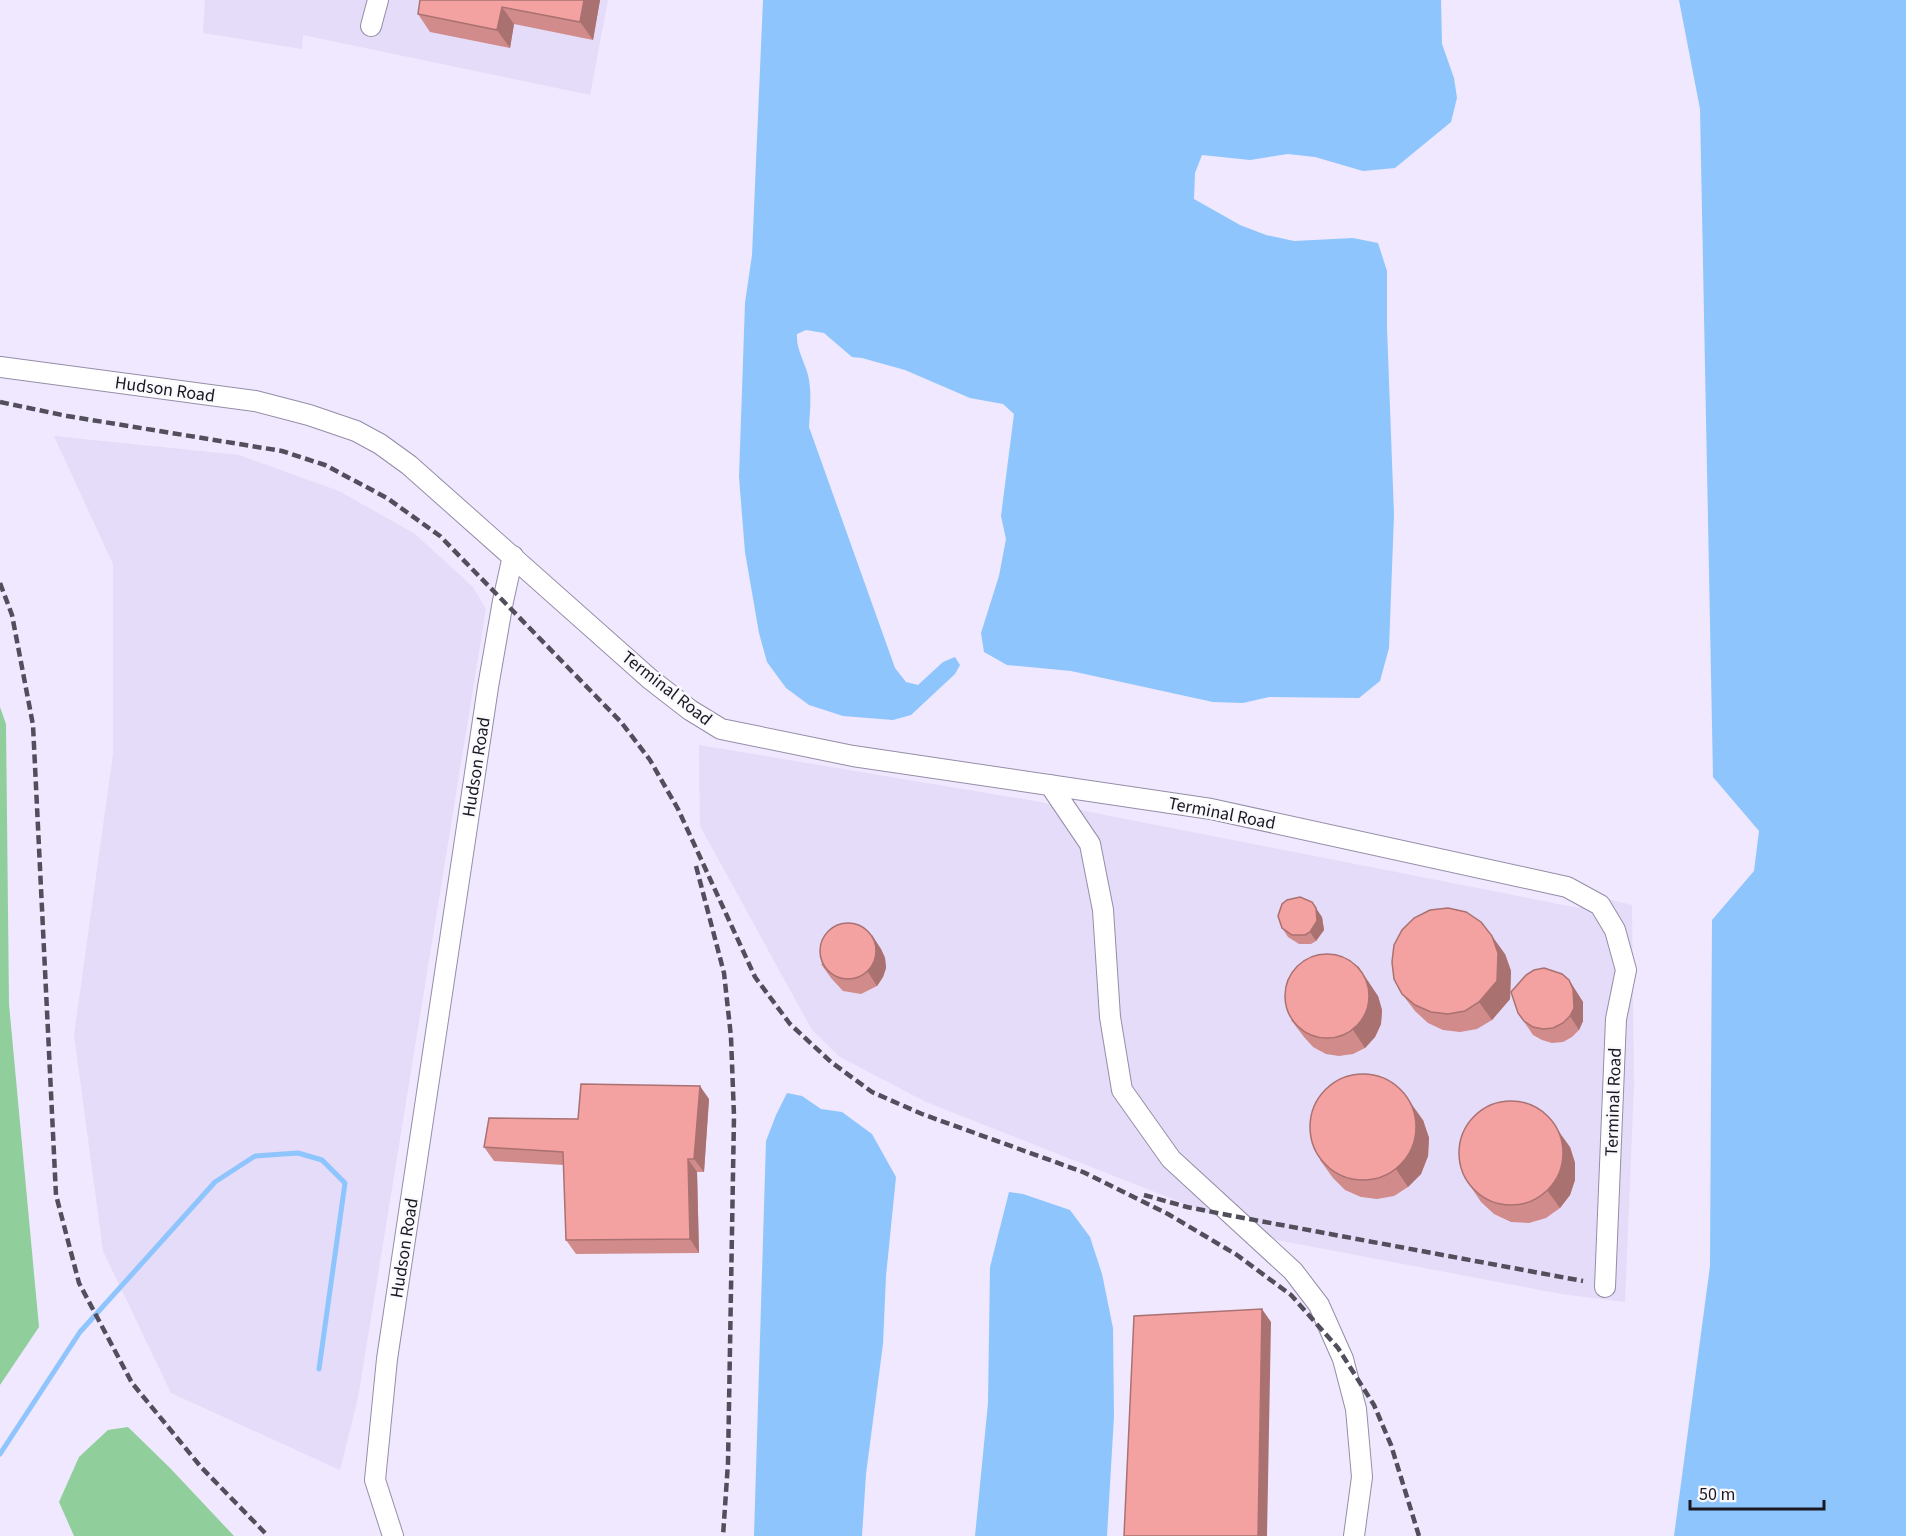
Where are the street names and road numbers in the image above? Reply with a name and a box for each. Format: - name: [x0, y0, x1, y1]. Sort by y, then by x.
- street label: Hudson Road: [113, 370, 217, 409]
- street label: Terminal Road: [616, 645, 717, 732]
- street label: Hudson Road: [456, 715, 497, 819]
- street label: Terminal Road: [1166, 791, 1278, 836]
- street label: Terminal Road: [1599, 1047, 1628, 1157]
- street label: Hudson Road: [384, 1196, 425, 1300]

